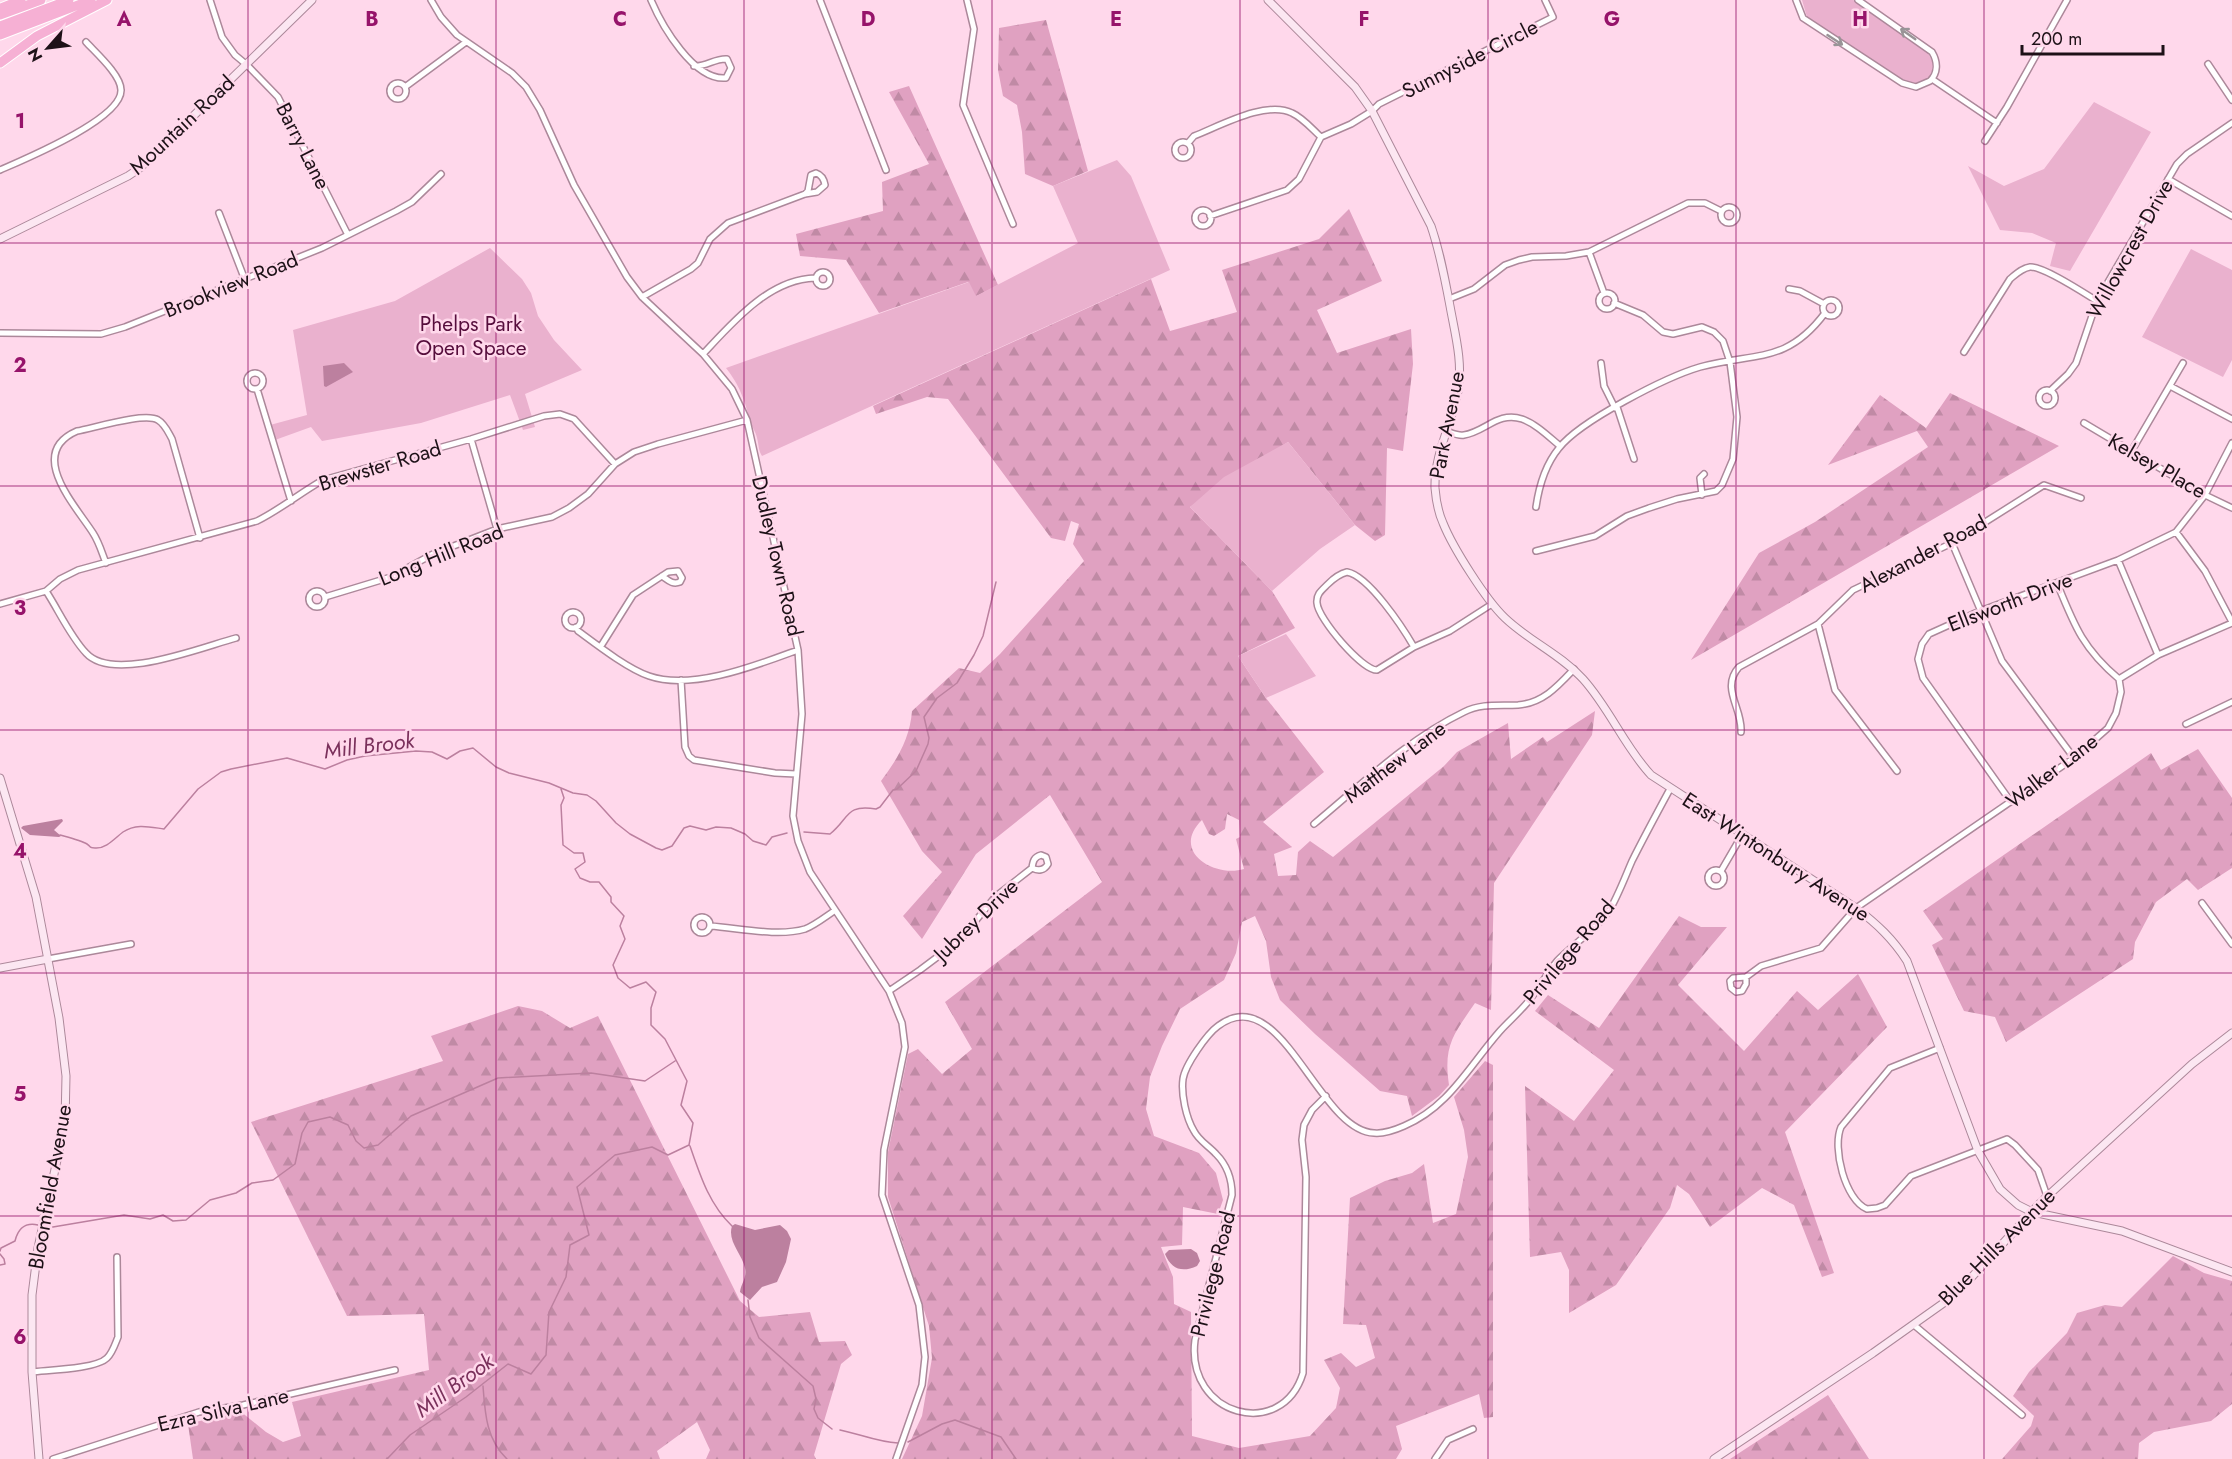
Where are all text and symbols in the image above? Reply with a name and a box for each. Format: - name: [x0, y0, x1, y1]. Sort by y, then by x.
- text: A: [116, 5, 132, 34]
- text: B: [365, 5, 379, 34]
- text: C: [613, 5, 627, 34]
- text: D: [861, 5, 875, 34]
- text: E: [1110, 5, 1122, 34]
- text: F: [1358, 5, 1370, 34]
- text: G: [1604, 5, 1620, 34]
- text: H: [1852, 5, 1868, 34]
- street label: Sunnyside Circle: [1397, 12, 1543, 106]
- north arrow: [18, 18, 78, 78]
- scale bar: [2022, 18, 2163, 56]
- text: 200 m: [2031, 26, 2082, 52]
- one-way arrow: [1900, 28, 1916, 40]
- one-way arrow: [1826, 34, 1843, 46]
- text: N: [22, 44, 48, 66]
- street label: Mountain Road: [123, 68, 241, 182]
- street label: Barry Lane: [268, 97, 338, 195]
- text: 1: [15, 107, 25, 136]
- street label: Willowcrest Drive: [2079, 174, 2181, 324]
- street label: Brookview Road: [159, 244, 303, 326]
- park label: Phelps Park Open Space: [415, 309, 527, 363]
- text: 2: [13, 351, 27, 380]
- street label: Park Avenue: [1422, 368, 1472, 481]
- street label: Kelsey Place: [2102, 426, 2212, 506]
- street label: Brewster Road: [315, 433, 445, 499]
- street label: Dudley Town Road: [744, 473, 810, 639]
- street label: Alexander Road: [1854, 508, 1992, 600]
- street label: Long Hill Road: [374, 516, 508, 594]
- street label: Ellsworth Drive: [1943, 564, 2077, 640]
- text: 3: [14, 594, 26, 623]
- street label: Matthew Lane: [1338, 714, 1452, 810]
- water label: Mill Brook: [322, 723, 418, 766]
- street label: Walker Lane: [2000, 726, 2104, 816]
- street label: East Wintonbury Avenue: [1676, 785, 1876, 929]
- text: 4: [13, 837, 27, 866]
- street label: Jubrey Drive: [925, 872, 1025, 970]
- street label: Privilege Road: [1516, 893, 1622, 1011]
- text: 5: [14, 1080, 27, 1109]
- street label: Bloomfield Avenue: [21, 1102, 79, 1272]
- street label: Blue Hills Avenue: [1932, 1181, 2063, 1312]
- street label: Privilege Road: [1183, 1208, 1243, 1340]
- text: 6: [13, 1323, 27, 1352]
- water label: Mill Brook: [408, 1344, 501, 1425]
- street label: Ezra Silva Lane: [155, 1380, 292, 1440]

